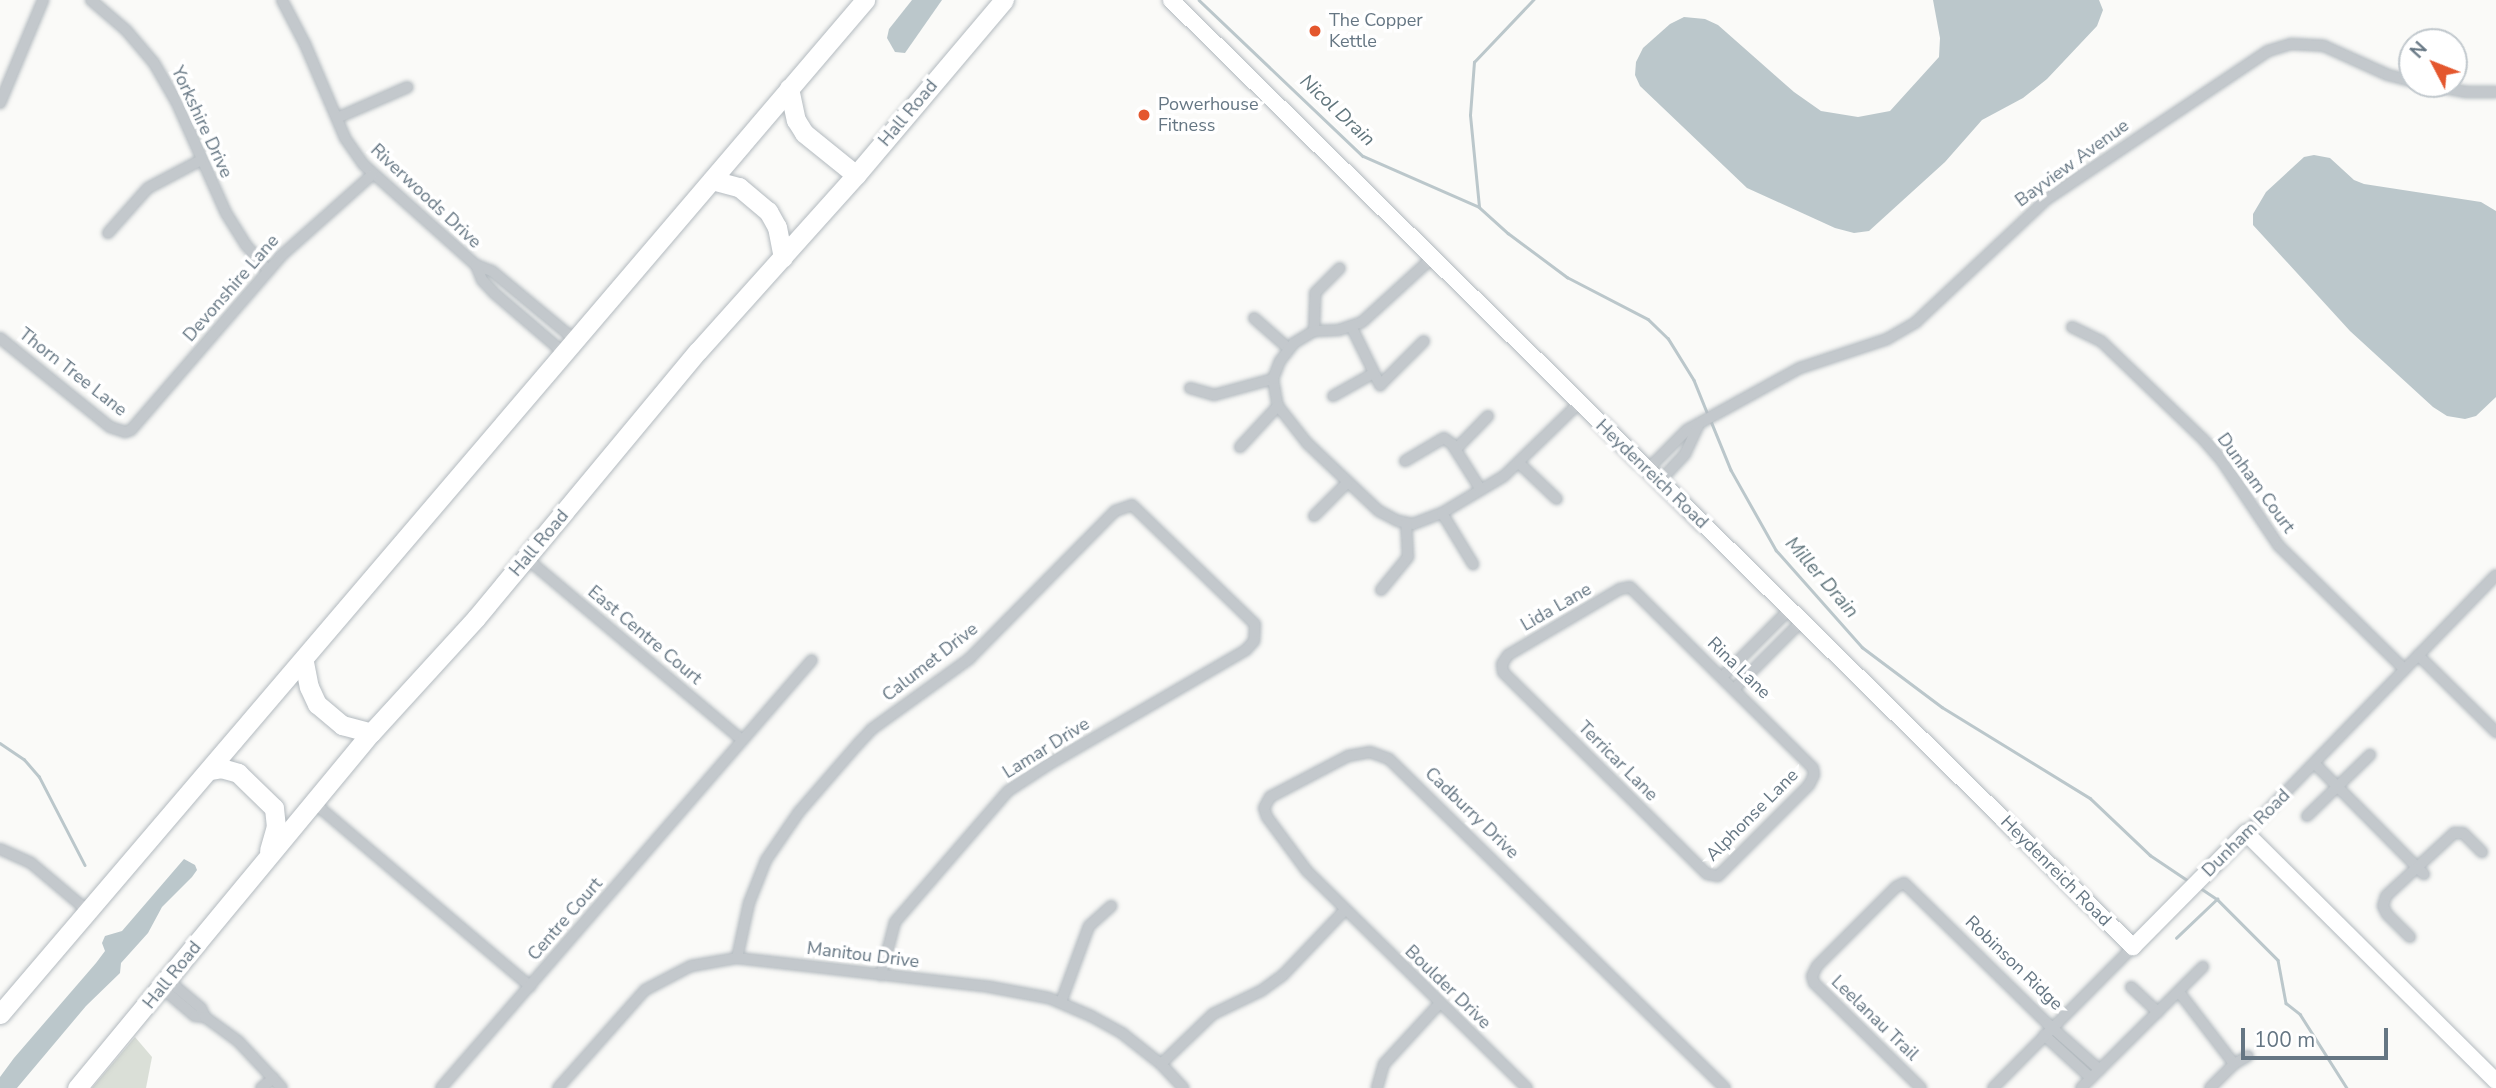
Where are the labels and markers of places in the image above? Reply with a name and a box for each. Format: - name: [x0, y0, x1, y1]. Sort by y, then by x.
- place label: The Copper Kettle: [1329, 10, 1423, 52]
- marker: The Copper Kettle: [1307, 23, 1323, 39]
- place label: Powerhouse Fitness: [1158, 94, 1258, 136]
- marker: Powerhouse Fitness: [1136, 107, 1152, 123]

